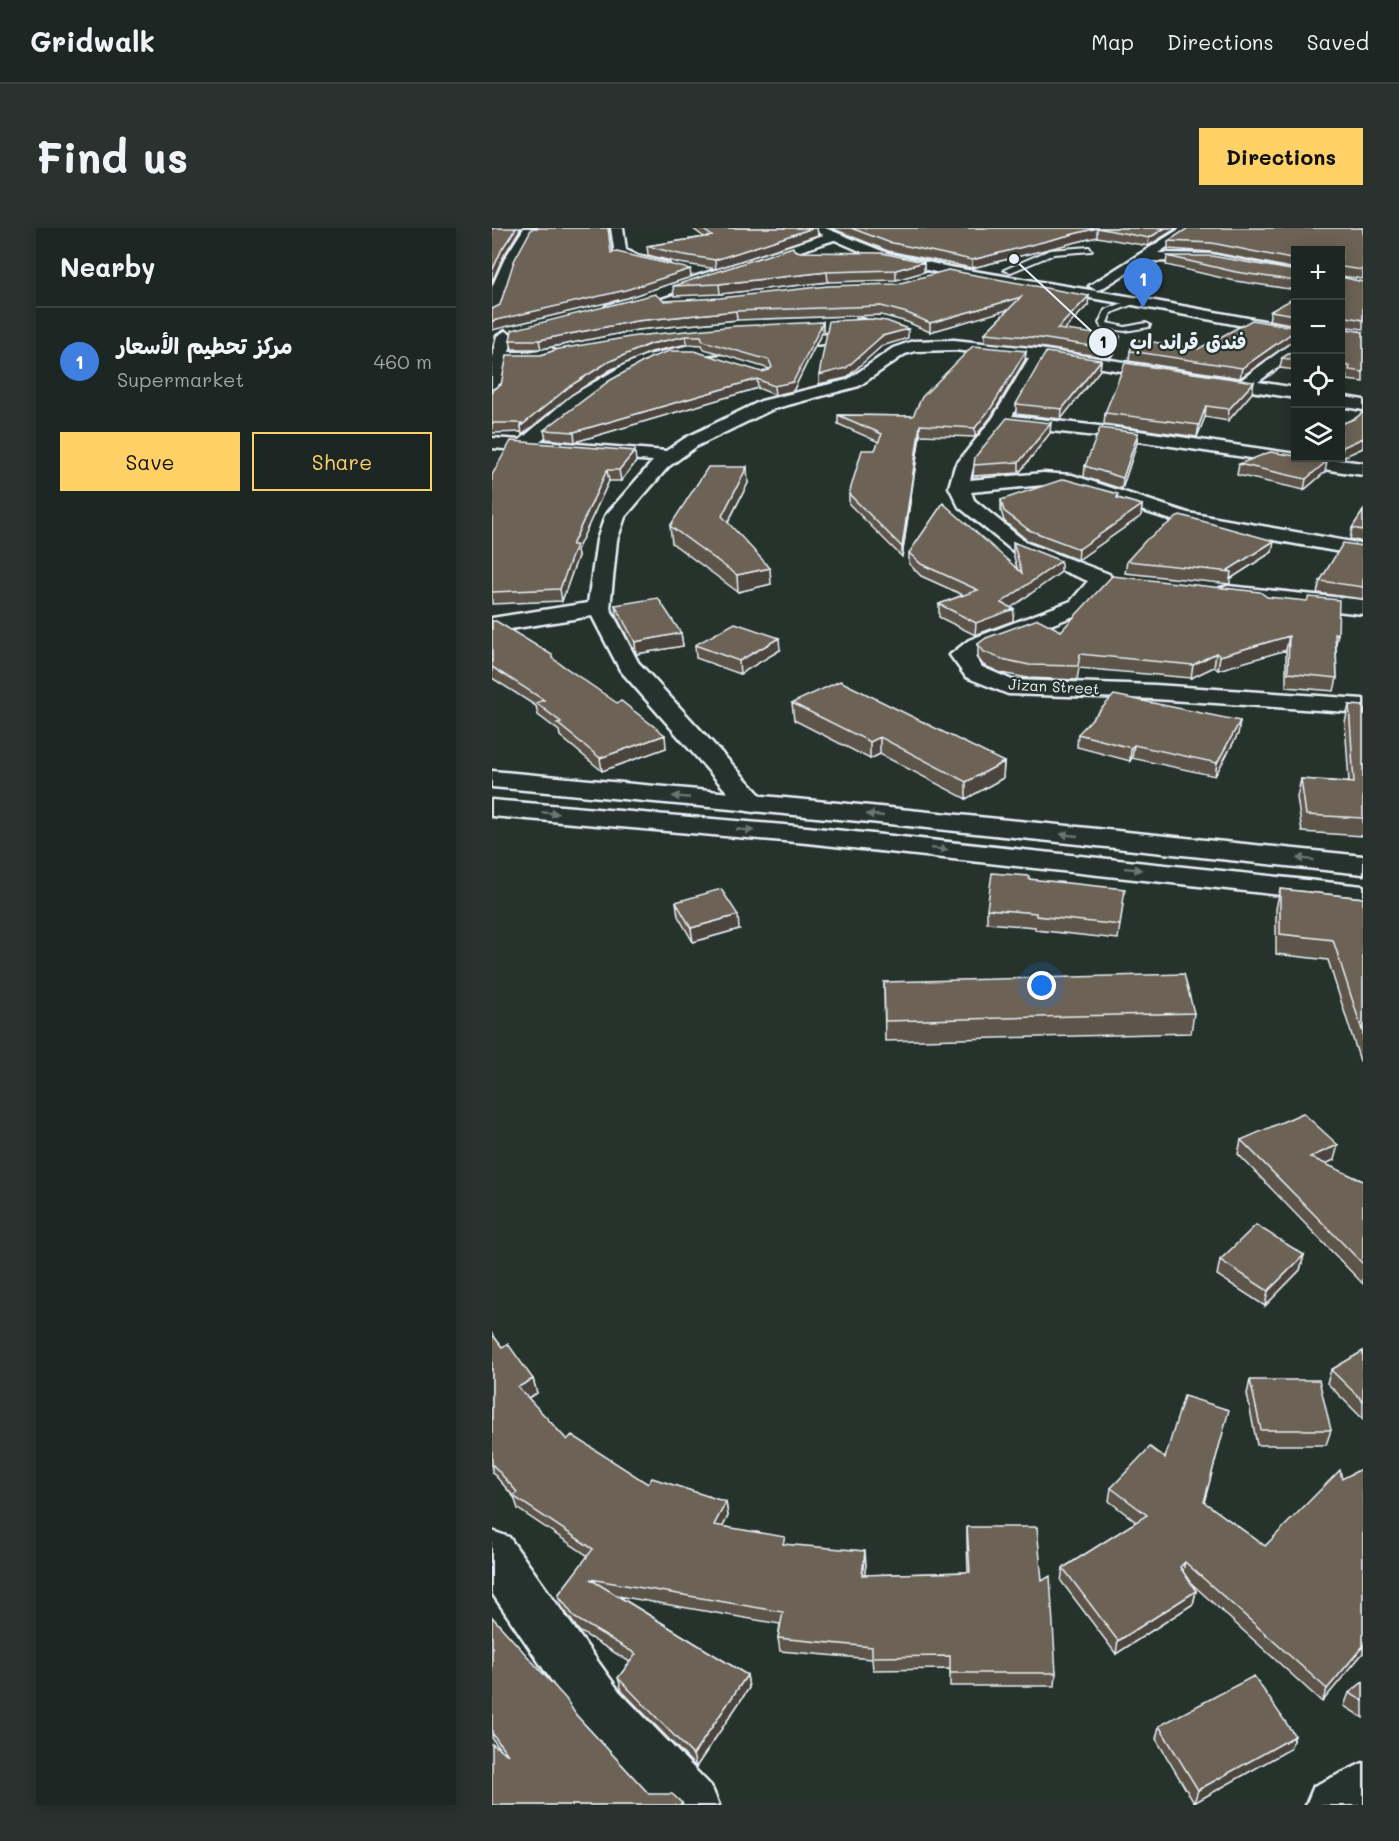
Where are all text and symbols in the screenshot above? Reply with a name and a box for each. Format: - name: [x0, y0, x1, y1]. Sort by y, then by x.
- text: Gridwalk: [30, 23, 155, 59]
- text: Map: [1091, 28, 1134, 55]
- text: Directions: [1167, 28, 1274, 55]
- text: Saved: [1307, 28, 1369, 55]
- button: Directions: [1199, 128, 1363, 185]
- text: Find us: [36, 129, 188, 184]
- map controls: [1291, 246, 1345, 462]
- button: +: [1291, 246, 1345, 300]
- text: Nearby: [60, 250, 155, 284]
- pin: 1: [1124, 259, 1162, 308]
- button: −: [1291, 300, 1345, 354]
- callout: فندق قراند اب: [1088, 323, 1258, 361]
- text: فندق قراند اب: [1130, 328, 1246, 355]
- text: 1: [1099, 329, 1107, 353]
- text: مركز تحطيم الأسعار: [117, 331, 293, 360]
- text: 1: [75, 348, 84, 374]
- text: 460 m: [374, 348, 432, 374]
- button: locate: [1291, 354, 1345, 408]
- text: Supermarket: [117, 366, 244, 392]
- button: layers: [1291, 408, 1345, 462]
- button: Save: [60, 432, 240, 491]
- button: Share: [252, 432, 432, 491]
- street label: Jizan Street: [1008, 674, 1100, 698]
- one-way arrow: [671, 792, 690, 802]
- one-way arrow: [541, 808, 560, 818]
- one-way arrow: [866, 810, 885, 820]
- one-way arrow: [735, 825, 754, 835]
- one-way arrow: [1059, 830, 1078, 840]
- one-way arrow: [929, 844, 948, 854]
- one-way arrow: [1295, 854, 1314, 864]
- one-way arrow: [1123, 865, 1142, 874]
- your location: [1027, 971, 1056, 1000]

